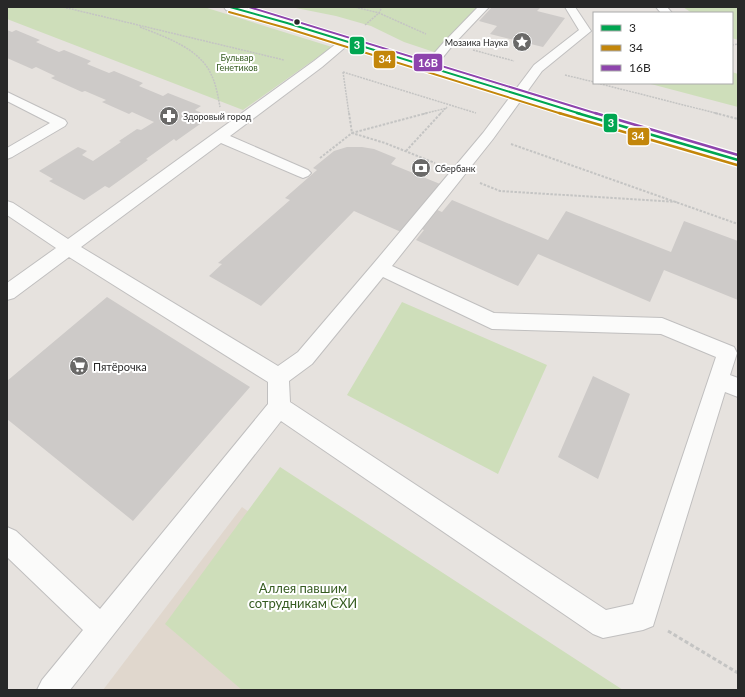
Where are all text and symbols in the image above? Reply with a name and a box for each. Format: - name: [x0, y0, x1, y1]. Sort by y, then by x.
- legend: [593, 12, 733, 84]
- unlabelled marker: [292, 17, 302, 27]
- text: 3: [629, 20, 636, 35]
- place icon: Мозаика Наука: [511, 31, 533, 53]
- line badge: 3: [349, 36, 365, 55]
- place label: Мозаика Наука: [445, 37, 508, 48]
- text: 3: [354, 38, 360, 51]
- text: 34: [629, 40, 643, 55]
- line badge: 34: [373, 50, 396, 69]
- park label: Бульвар Генетиков: [216, 52, 258, 73]
- text: 34: [379, 52, 392, 65]
- line badge: 16В: [413, 53, 443, 72]
- text: 16В: [418, 56, 438, 69]
- text: 16В: [629, 60, 651, 75]
- pharmacy icon: Здоровый город: [158, 105, 180, 127]
- place label: Здоровый город: [183, 111, 252, 122]
- line badge: 3: [603, 113, 618, 133]
- text: 3: [608, 116, 614, 129]
- line badge: 34: [627, 127, 650, 146]
- text: 34: [632, 129, 645, 142]
- bank icon: Сбербанк: [410, 157, 432, 179]
- place label: Сбербанк: [435, 163, 476, 174]
- supermarket icon: Пятёрочка: [68, 355, 90, 377]
- place label: Пятёрочка: [93, 360, 147, 373]
- park label: Аллея павшим сотрудникам СХИ: [249, 580, 357, 611]

